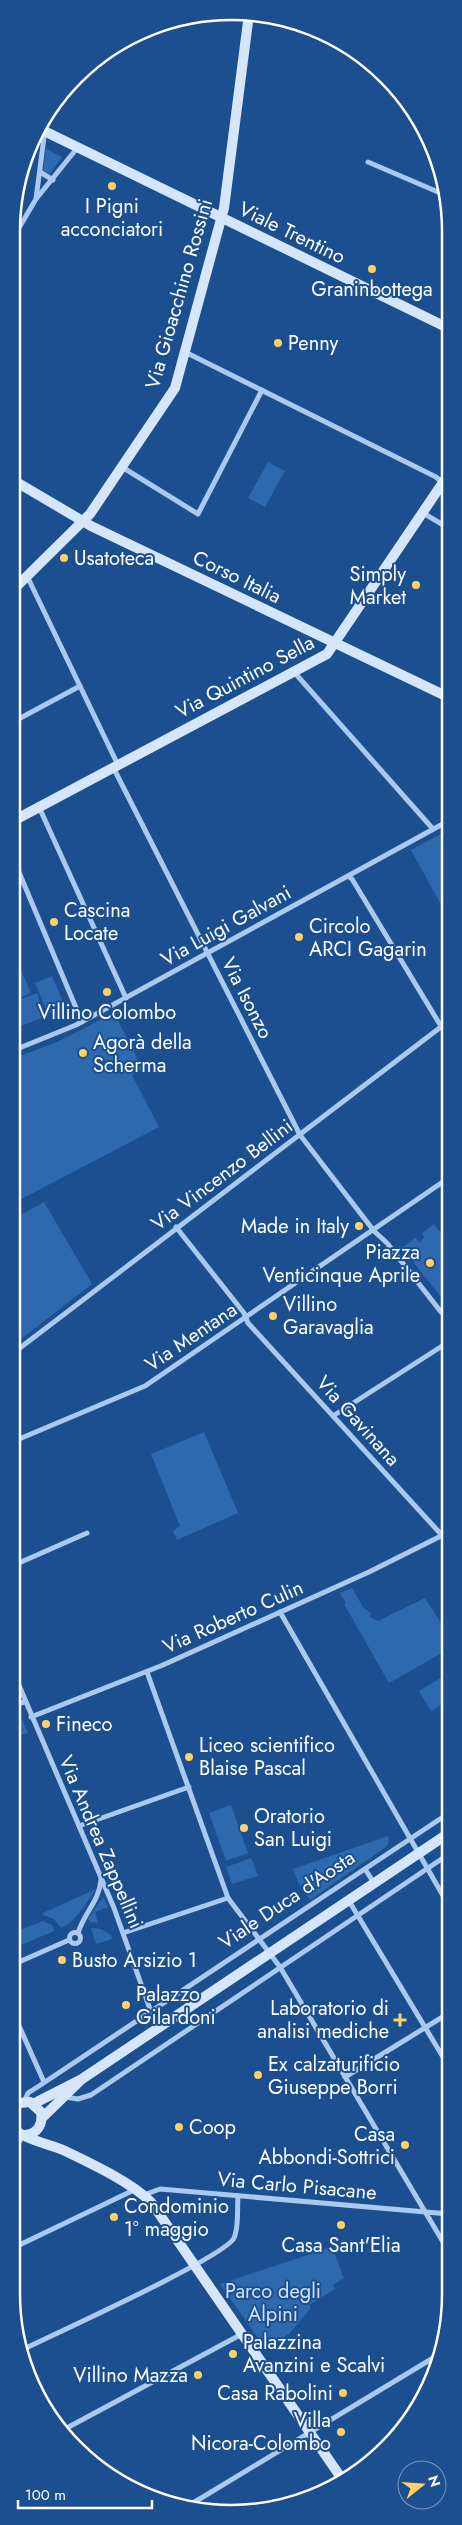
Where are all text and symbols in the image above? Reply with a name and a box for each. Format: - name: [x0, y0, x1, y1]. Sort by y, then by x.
- marker: I Pigni acconciatori: [106, 180, 118, 192]
- place label: I Pigni acconciatori: [61, 192, 163, 244]
- street label: Via Gioacchino Rossini: [138, 195, 220, 393]
- street label: Viale Trentino: [234, 195, 350, 271]
- marker: Graninbottega: [366, 263, 378, 275]
- place label: Graninbottega: [311, 275, 433, 304]
- place label: Penny: [288, 329, 339, 358]
- marker: Penny: [272, 337, 284, 349]
- street label: Corso Italia: [188, 543, 286, 611]
- place label: Usatoteca: [74, 544, 154, 573]
- marker: Usatoteca: [58, 552, 70, 564]
- place label: Simply Market: [349, 560, 406, 612]
- marker: Simply Market: [410, 579, 422, 591]
- street label: Via Quintino Sella: [170, 628, 320, 726]
- street label: Via Luigi Galvani: [156, 878, 296, 974]
- place label: Cascina Locate: [64, 896, 130, 948]
- place label: Circolo ARCI Gagarin: [309, 912, 427, 964]
- marker: Cascina Locate: [48, 916, 60, 928]
- marker: Circolo ARCI Gagarin: [293, 931, 305, 943]
- street label: Via Isonzo: [214, 952, 280, 1044]
- marker: Villino Colombo: [101, 986, 113, 998]
- place label: Villino Colombo: [38, 998, 176, 1027]
- place label: Agorà della Scherma: [93, 1028, 192, 1080]
- marker: Agorà della Scherma: [77, 1047, 89, 1059]
- street label: Via Vincenzo Bellini: [145, 1112, 299, 1238]
- place label: Made in Italy: [241, 1212, 349, 1241]
- marker: Made in Italy: [353, 1220, 365, 1232]
- place label: Piazza Venticinque Aprile: [263, 1238, 420, 1290]
- marker: Piazza Venticinque Aprile: [424, 1257, 436, 1269]
- place label: Villino Garavaglia: [283, 1290, 374, 1342]
- street label: Via Mentana: [139, 1295, 243, 1379]
- marker: Villino Garavaglia: [267, 1310, 279, 1322]
- street label: Via Gavinana: [309, 1369, 407, 1473]
- street label: Via Roberto Culin: [158, 1573, 308, 1661]
- place label: Fineco: [56, 1710, 113, 1739]
- marker: Fineco: [40, 1718, 52, 1730]
- place label: Liceo scientifico Blaise Pascal: [199, 1731, 335, 1783]
- street label: Via Andrea Zappellini: [51, 1751, 151, 1933]
- marker: Liceo scientifico Blaise Pascal: [183, 1751, 195, 1763]
- place label: Oratorio San Luigi: [254, 1802, 332, 1854]
- marker: Oratorio San Luigi: [238, 1822, 250, 1834]
- street label: Viale Duca d'Aosta: [213, 1844, 361, 1956]
- place label: Busto Arsizio 1: [72, 1946, 197, 1975]
- marker: Busto Arsizio 1: [56, 1954, 68, 1966]
- place label: Palazzo Gilardoni: [136, 1980, 216, 2032]
- place label: Laboratorio di analisi mediche: [257, 1994, 389, 2046]
- marker: Palazzo Gilardoni: [120, 1999, 132, 2011]
- marker: Laboratorio di analisi mediche: [393, 2013, 407, 2027]
- place label: Ex calzaturificio Giuseppe Borri: [268, 2050, 400, 2102]
- marker: Ex calzaturificio Giuseppe Borri: [252, 2069, 264, 2081]
- place label: Coop: [189, 2113, 236, 2142]
- place label: Casa Abbondi-Sottrici: [258, 2120, 395, 2172]
- marker: Coop: [173, 2121, 185, 2133]
- marker: Casa Abbondi-Sottrici: [399, 2139, 411, 2151]
- street label: Via Carlo Pisacane: [216, 2165, 378, 2207]
- place label: Condominio 1° maggio: [124, 2192, 229, 2244]
- marker: Condominio 1° maggio: [108, 2211, 120, 2223]
- marker: Casa Sant'Elia: [335, 2219, 347, 2231]
- place label: Casa Sant'Elia: [282, 2231, 401, 2260]
- park label: Parco degli Alpini: [225, 2277, 321, 2329]
- place label: Palazzina Avanzini e Scalvi: [243, 2328, 385, 2380]
- marker: Palazzina Avanzini e Scalvi: [227, 2348, 239, 2360]
- place label: Villino Mazza: [73, 2361, 188, 2390]
- marker: Villino Mazza: [192, 2369, 204, 2381]
- place label: Casa Rabolini: [217, 2379, 333, 2408]
- marker: Casa Rabolini: [337, 2387, 349, 2399]
- place label: Villa Nicora-Colombo: [191, 2406, 331, 2458]
- marker: Villa Nicora-Colombo: [335, 2426, 347, 2438]
- north arrow: [397, 2460, 447, 2510]
- text: N: [423, 2473, 446, 2489]
- scale bar: [18, 2478, 151, 2510]
- text: 100 m: [25, 2484, 66, 2506]

